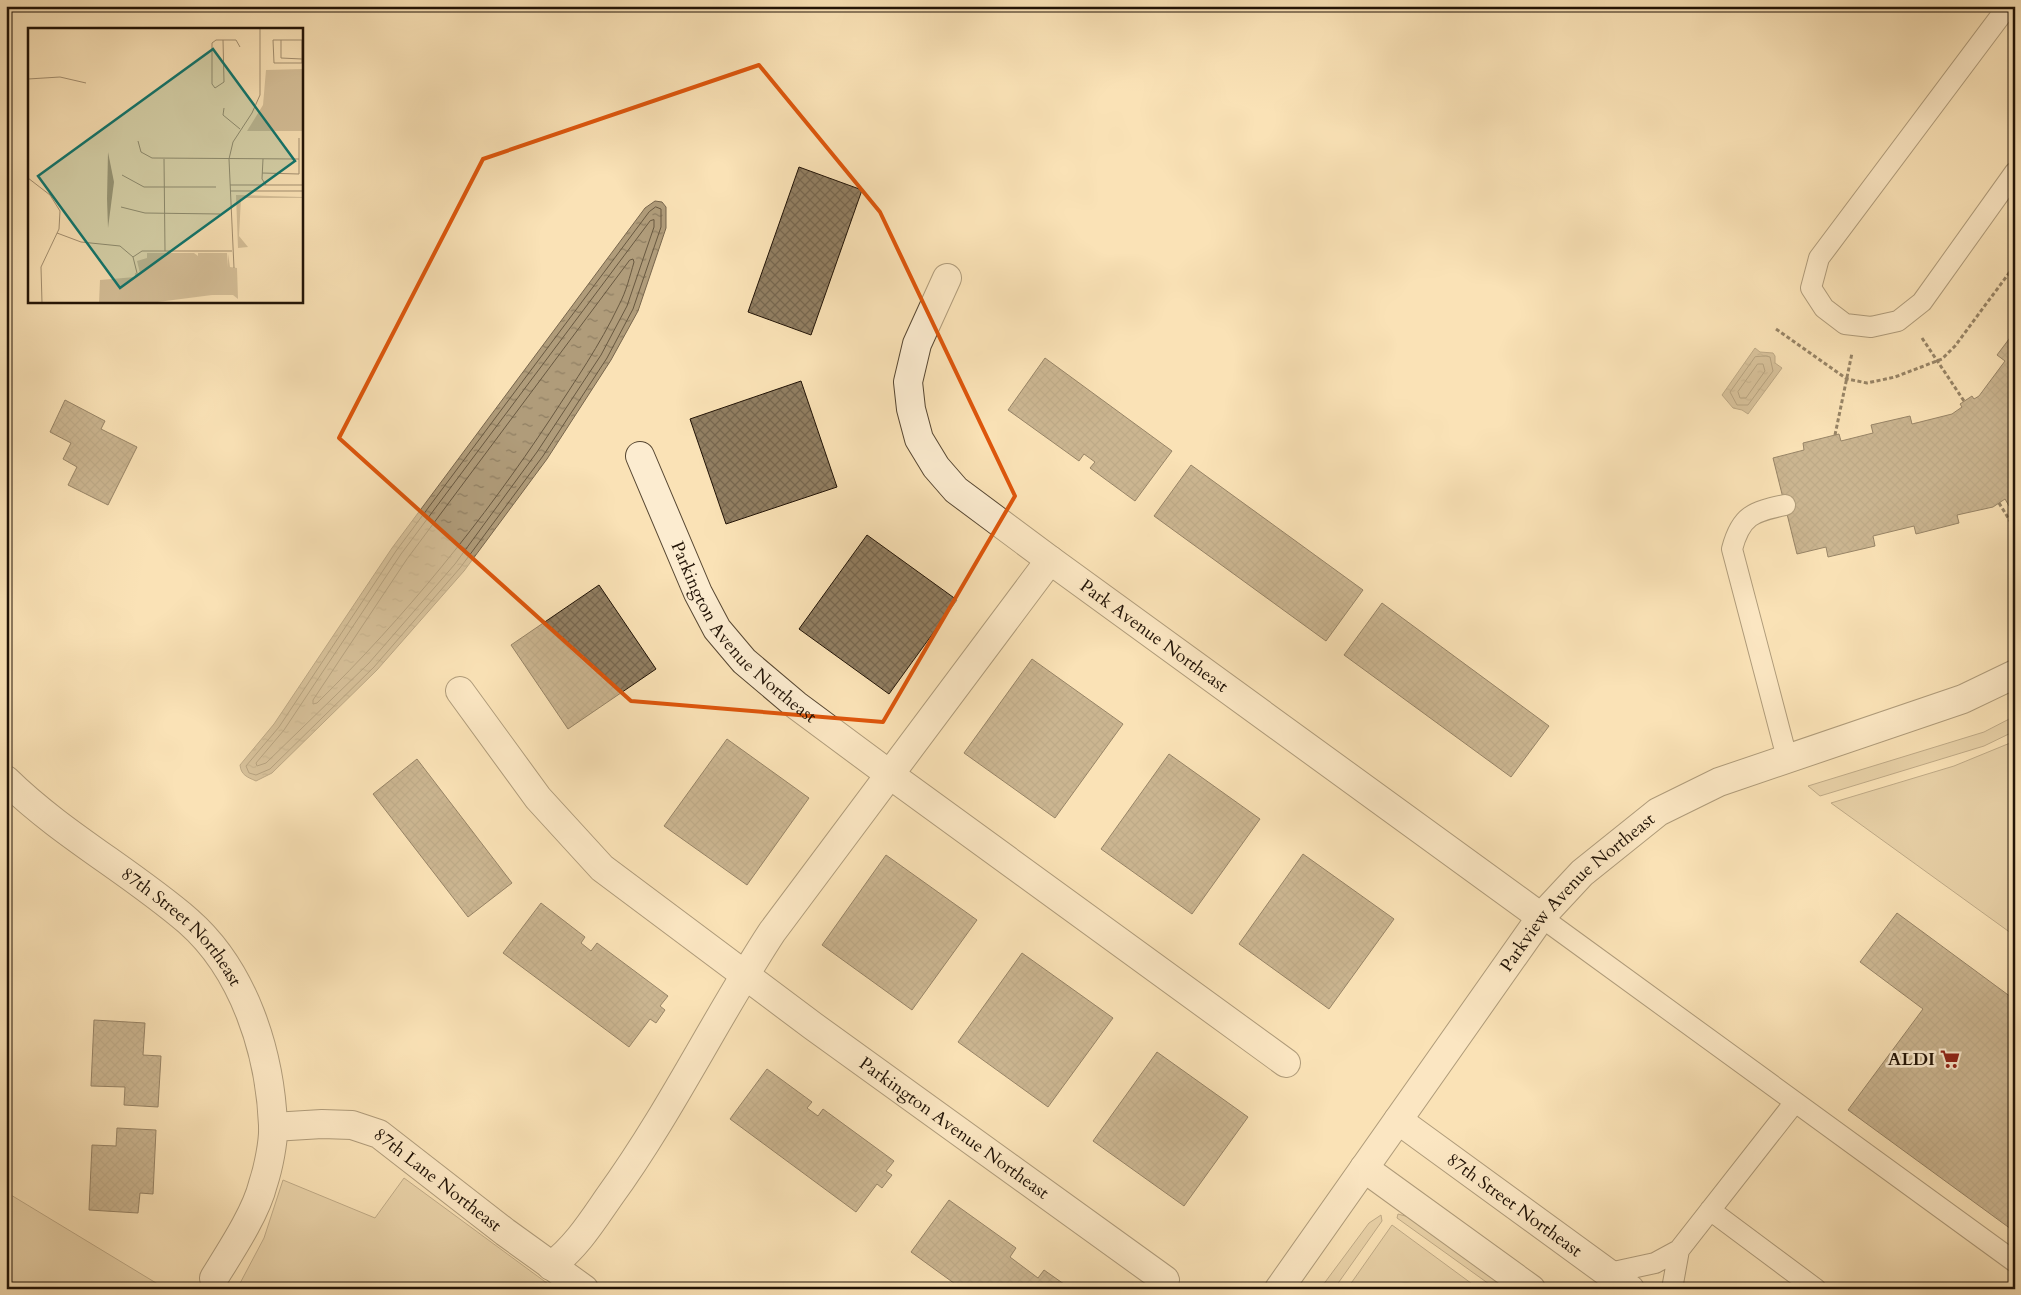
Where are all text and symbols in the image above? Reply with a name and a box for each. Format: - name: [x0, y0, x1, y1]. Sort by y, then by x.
- inset map: [28, 28, 302, 302]
- street label: Parkington Avenue Northeast: [665, 538, 822, 729]
- street label: Park Avenue Northeast: [1075, 574, 1233, 699]
- street label: Parkview Avenue Northeast: [1494, 807, 1661, 977]
- street label: 87th Street Northeast: [116, 862, 248, 991]
- place label: ALDI: [1888, 1047, 1935, 1072]
- supermarket icon: ALDI: [1939, 1048, 1961, 1070]
- street label: Parkington Avenue Northeast: [854, 1051, 1054, 1206]
- street label: 87th Lane Northeast: [368, 1122, 507, 1238]
- street label: 87th Street Northeast: [1441, 1147, 1587, 1263]

